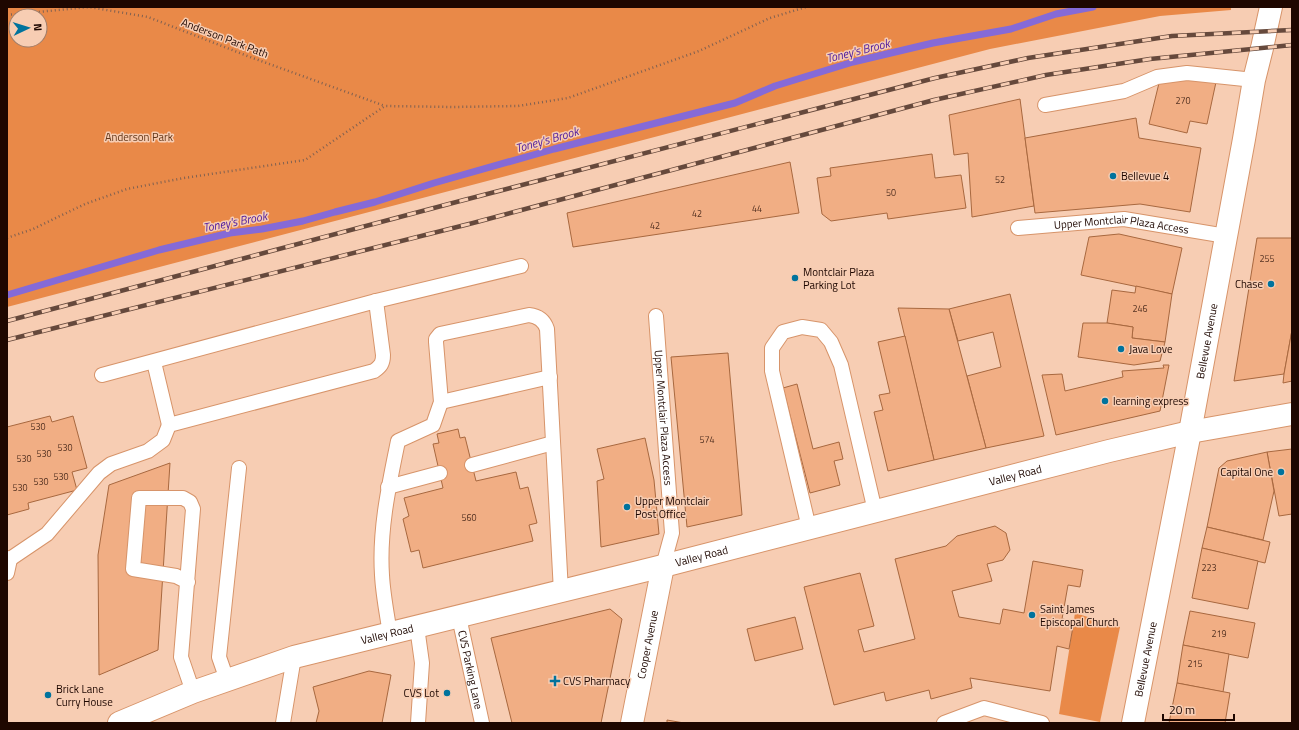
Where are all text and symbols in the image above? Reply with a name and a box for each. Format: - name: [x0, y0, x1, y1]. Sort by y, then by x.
- north arrow: [8, 8, 48, 48]
- street label: Anderson Park Path: [179, 14, 271, 62]
- text: N: [30, 23, 46, 32]
- water label: Toney's Brook: [824, 33, 893, 68]
- house number: 270: [1175, 94, 1191, 107]
- water label: Toney's Brook: [513, 121, 582, 158]
- park label: Anderson Park: [105, 129, 174, 145]
- place label: Bellevue 4: [1121, 168, 1169, 184]
- marker: Bellevue 4: [1108, 171, 1118, 181]
- house number: 52: [995, 173, 1005, 186]
- house number: 50: [886, 186, 896, 199]
- house number: 44: [752, 202, 762, 215]
- water label: Toney's Brook: [201, 206, 270, 237]
- house number: 42: [692, 207, 702, 220]
- street label: Upper Montclair Plaza Access: [1053, 211, 1190, 238]
- house number: 42: [650, 219, 660, 232]
- house number: 255: [1259, 252, 1275, 265]
- place label: Montclair Plaza Parking Lot: [803, 264, 875, 293]
- marker: Montclair Plaza Parking Lot: [790, 273, 800, 283]
- place label: Chase: [1235, 276, 1263, 292]
- marker: Chase: [1266, 279, 1276, 289]
- house number: 246: [1132, 302, 1148, 315]
- street label: Bellevue Avenue: [1192, 302, 1222, 380]
- place label: Java Love: [1129, 341, 1173, 357]
- marker: Java Love: [1116, 344, 1126, 354]
- street label: Upper Montclair Plaza Access: [651, 349, 676, 486]
- place label: learning express: [1113, 393, 1188, 409]
- marker: learning express: [1100, 396, 1110, 406]
- house number: 530: [30, 420, 46, 433]
- house number: 574: [699, 433, 715, 446]
- house number: 530: [57, 441, 73, 454]
- house number: 530: [36, 447, 52, 460]
- house number: 530: [16, 452, 32, 465]
- street label: Valley Road: [987, 461, 1044, 490]
- place label: Capital One: [1220, 464, 1273, 480]
- marker: Capital One: [1276, 467, 1286, 477]
- house number: 530: [53, 470, 69, 483]
- house number: 530: [33, 475, 49, 488]
- house number: 530: [12, 481, 28, 494]
- place label: Upper Montclair Post Office: [635, 493, 709, 522]
- marker: Upper Montclair Post Office: [622, 502, 632, 512]
- house number: 560: [461, 511, 477, 524]
- street label: Valley Road: [674, 542, 730, 571]
- house number: 223: [1201, 561, 1217, 574]
- place label: Saint James Episcopal Church: [1040, 601, 1118, 630]
- street label: Cooper Avenue: [633, 608, 662, 680]
- marker: Saint James Episcopal Church: [1027, 610, 1037, 620]
- street label: Valley Road: [359, 620, 415, 648]
- street label: Bellevue Avenue: [1130, 620, 1161, 698]
- house number: 219: [1211, 627, 1227, 640]
- street label: CVS Parking Lane: [454, 629, 487, 711]
- house number: 215: [1187, 657, 1203, 670]
- place label: CVS Pharmacy: [563, 673, 631, 689]
- marker: CVS Pharmacy: [550, 676, 560, 686]
- place label: Brick Lane Curry House: [56, 681, 113, 710]
- place label: CVS Lot: [403, 685, 439, 701]
- marker: CVS Lot: [442, 688, 452, 698]
- marker: Brick Lane Curry House: [43, 690, 53, 700]
- scale bar: [1163, 696, 1234, 722]
- text: 20 m: [1169, 700, 1195, 719]

